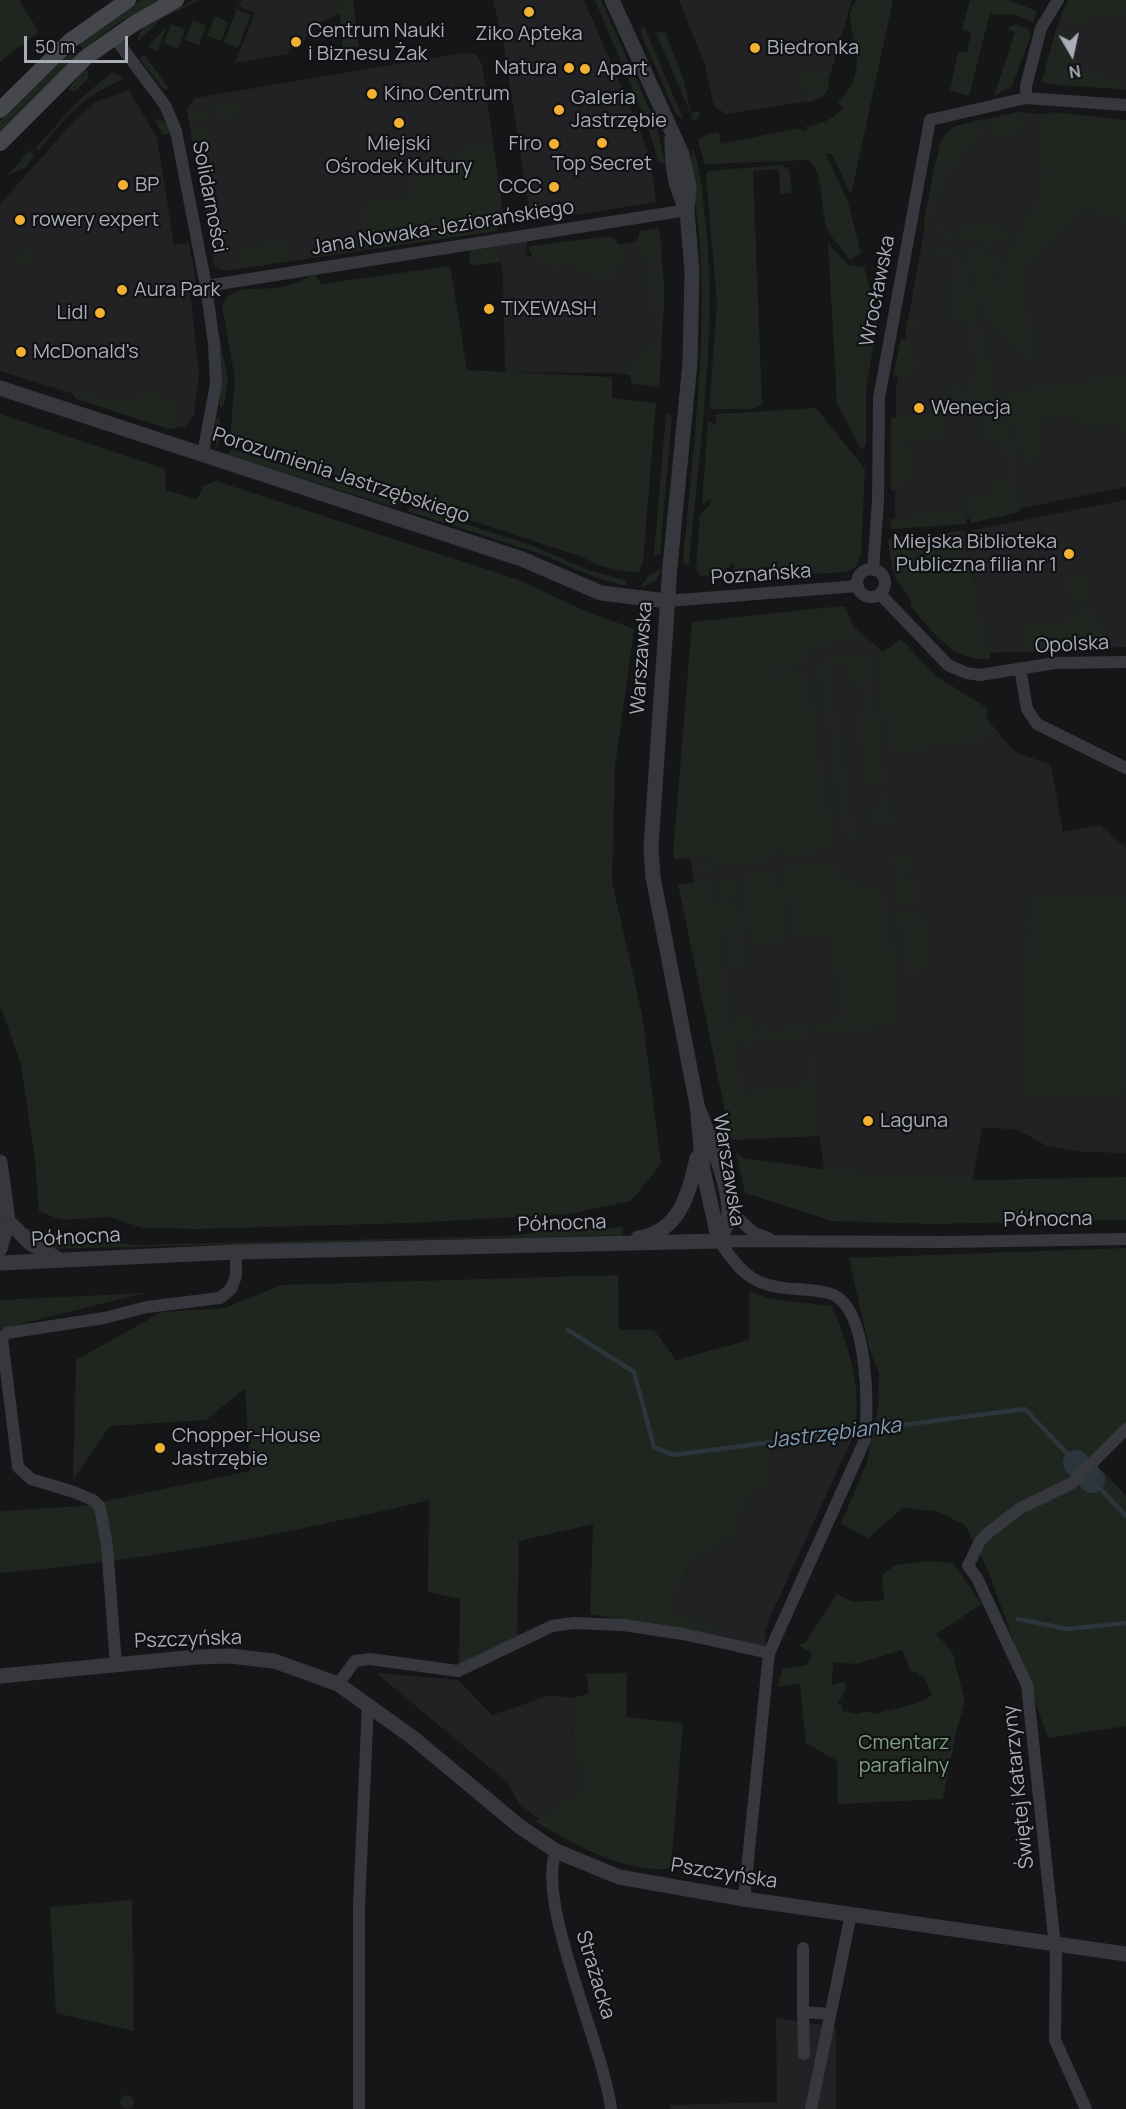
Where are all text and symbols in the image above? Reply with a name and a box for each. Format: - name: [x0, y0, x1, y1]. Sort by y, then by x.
- marker: Ziko Apteka: [522, 5, 536, 19]
- place label: Centrum Nauki i Biznesu Żak: [308, 19, 445, 66]
- place label: Ziko Apteka: [475, 22, 583, 46]
- scale bar: [27, 24, 130, 62]
- north arrow: [1042, 24, 1102, 84]
- text: 50 m: [35, 34, 75, 58]
- marker: Centrum Nauki i Biznesu Żak: [289, 35, 303, 49]
- place label: Biedronka: [767, 36, 859, 60]
- marker: Biedronka: [748, 41, 762, 55]
- place label: Natura: [494, 56, 557, 80]
- place label: Apart: [597, 57, 648, 81]
- text: N: [1067, 60, 1082, 84]
- marker: Natura: [562, 61, 576, 75]
- marker: Apart: [578, 62, 592, 76]
- place label: Kino Centrum: [384, 82, 510, 106]
- place label: Galeria Jastrzębie: [571, 86, 667, 133]
- marker: Kino Centrum: [365, 87, 379, 101]
- marker: Galeria Jastrzębie: [552, 103, 566, 117]
- marker: Miejski Ośrodek Kultury: [392, 116, 406, 130]
- place label: Miejski Ośrodek Kultury: [326, 132, 472, 179]
- place label: Firo: [508, 132, 542, 156]
- marker: Top Secret: [595, 136, 609, 150]
- marker: Firo: [547, 137, 561, 151]
- street label: Solidarności: [186, 139, 232, 255]
- place label: Top Secret: [552, 152, 652, 176]
- place label: BP: [135, 173, 159, 197]
- place label: CCC: [499, 175, 542, 199]
- marker: BP: [116, 178, 130, 192]
- marker: CCC: [547, 180, 561, 194]
- street label: Jana Nowaka-Jeziorańskiego: [310, 195, 576, 261]
- place label: rowery expert: [32, 208, 159, 232]
- marker: rowery expert: [13, 213, 27, 227]
- street label: Wrocławska: [855, 233, 901, 349]
- place label: Aura Park: [134, 278, 220, 302]
- marker: Aura Park: [115, 283, 129, 297]
- place label: TIXEWASH: [501, 297, 597, 321]
- place label: Lidl: [57, 301, 88, 325]
- marker: TIXEWASH: [482, 302, 496, 316]
- marker: Lidl: [93, 306, 107, 320]
- place label: McDonald's: [33, 340, 139, 364]
- marker: McDonald's: [14, 345, 28, 359]
- place label: Wenecja: [931, 396, 1011, 420]
- marker: Wenecja: [912, 401, 926, 415]
- street label: Porozumienia Jastrzębskiego: [209, 423, 473, 529]
- place label: Miejska Biblioteka Publiczna filia nr 1: [893, 530, 1057, 577]
- marker: Miejska Biblioteka Publiczna filia nr 1: [1062, 547, 1076, 561]
- street label: Poznańska: [710, 560, 812, 590]
- street label: Warszawska: [626, 601, 658, 715]
- street label: Opolska: [1034, 631, 1110, 659]
- place label: Laguna: [880, 1109, 948, 1133]
- street label: Warszawska: [707, 1112, 749, 1228]
- marker: Laguna: [861, 1114, 875, 1128]
- street label: Północna: [1003, 1207, 1093, 1233]
- street label: Północna: [517, 1210, 607, 1238]
- street label: Północna: [31, 1224, 121, 1252]
- water label: Jastrzębianka: [766, 1413, 902, 1455]
- place label: Chopper-House Jastrzębie: [172, 1424, 321, 1471]
- marker: Chopper-House Jastrzębie: [153, 1441, 167, 1455]
- street label: Pszczyńska: [134, 1626, 242, 1654]
- street label: Świętej Katarzyny: [998, 1704, 1040, 1870]
- park label: Cmentarz parafialny: [858, 1731, 950, 1778]
- street label: Pszczyńska: [669, 1854, 779, 1894]
- street label: Strażacka: [570, 1928, 620, 2022]

